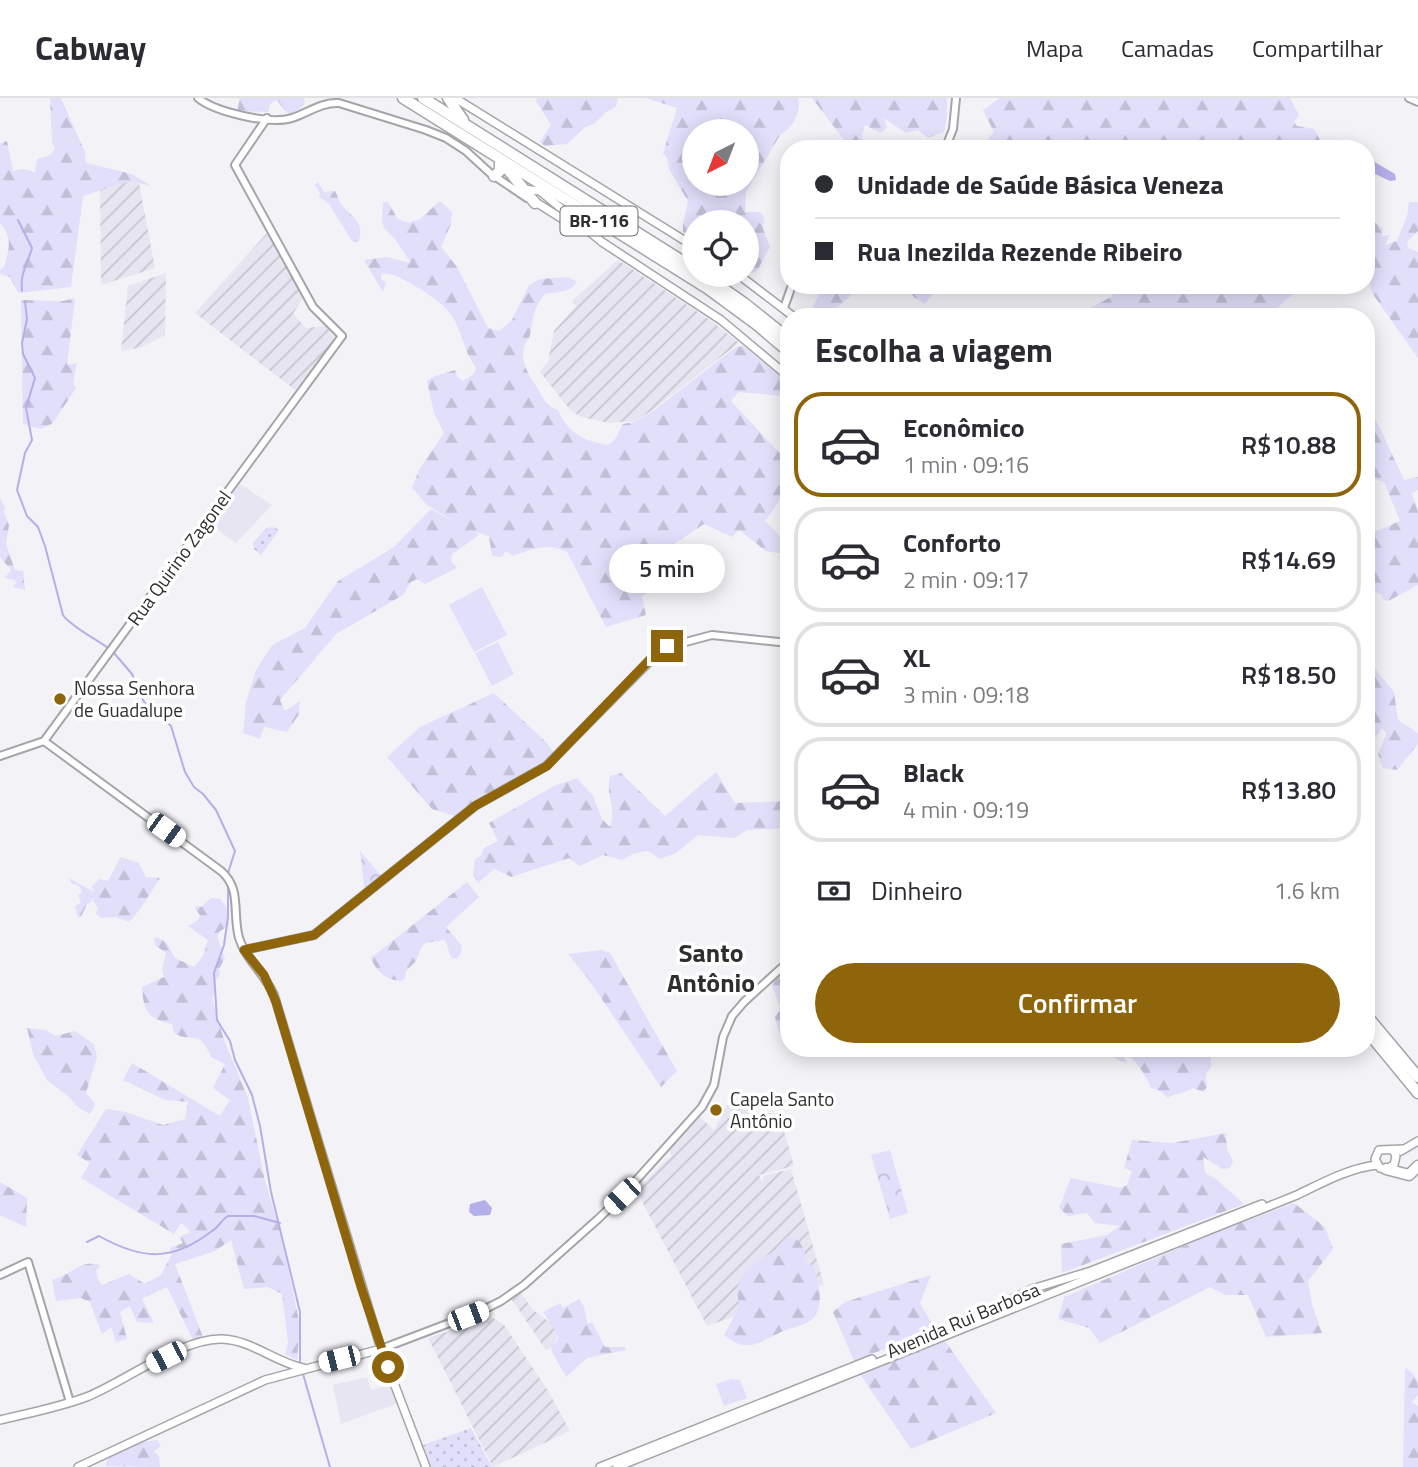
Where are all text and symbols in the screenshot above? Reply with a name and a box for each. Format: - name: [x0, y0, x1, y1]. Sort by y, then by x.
- text: Cabway: [35, 23, 146, 73]
- text: Mapa: [1026, 30, 1083, 66]
- text: Camadas: [1121, 30, 1214, 66]
- text: Compartilhar: [1252, 30, 1383, 66]
- north arrow: [682, 119, 760, 196]
- map controls: [682, 119, 759, 287]
- text: Unidade de Saúde Básica Veneza: [857, 165, 1224, 204]
- road number: BR-116: [560, 207, 638, 236]
- button: locate: [682, 210, 759, 287]
- text: Rua Inezilda Rezende Ribeiro: [857, 232, 1183, 271]
- text: Escolha a viagem: [815, 326, 1053, 374]
- text: Econômico: [903, 408, 1025, 447]
- icon: car: [819, 413, 882, 476]
- text: R$10.88: [1241, 425, 1336, 464]
- text: 1 min · 09:16: [903, 447, 1029, 482]
- street label: Rua Quirino Zagonel: [120, 484, 238, 631]
- text: Conforto: [903, 523, 1001, 562]
- icon: car: [819, 528, 882, 591]
- text: R$14.69: [1241, 540, 1336, 579]
- callout: 5 min: [609, 545, 725, 594]
- text: 5 min: [639, 551, 695, 586]
- text: 2 min · 09:17: [903, 562, 1029, 597]
- route end: [651, 630, 683, 662]
- text: XL: [903, 638, 930, 677]
- icon: car: [819, 643, 882, 706]
- text: R$18.50: [1241, 655, 1336, 694]
- place label: Nossa Senhora de Guadalupe: [74, 673, 195, 724]
- text: 3 min · 09:18: [903, 677, 1029, 712]
- marker: Nossa Senhora de Guadalupe: [52, 691, 68, 707]
- text: Black: [903, 753, 964, 792]
- icon: car: [819, 758, 882, 821]
- text: R$13.80: [1241, 770, 1336, 809]
- text: 4 min · 09:19: [903, 792, 1029, 827]
- car: [143, 809, 190, 851]
- text: Dinheiro: [871, 871, 963, 910]
- icon: cash: [815, 872, 853, 910]
- text: 1.6 km: [1274, 873, 1340, 908]
- district label: Santo Antônio: [667, 933, 755, 1002]
- button: Confirmar: [815, 963, 1340, 1043]
- place label: Capela Santo Antônio: [730, 1084, 834, 1135]
- marker: Capela Santo Antônio: [708, 1102, 724, 1118]
- car: [600, 1174, 645, 1218]
- street label: Avenida Rui Barbosa: [882, 1274, 1044, 1365]
- car: [445, 1299, 492, 1333]
- car: [143, 1338, 190, 1376]
- car: [317, 1344, 362, 1374]
- route start: [372, 1351, 404, 1383]

